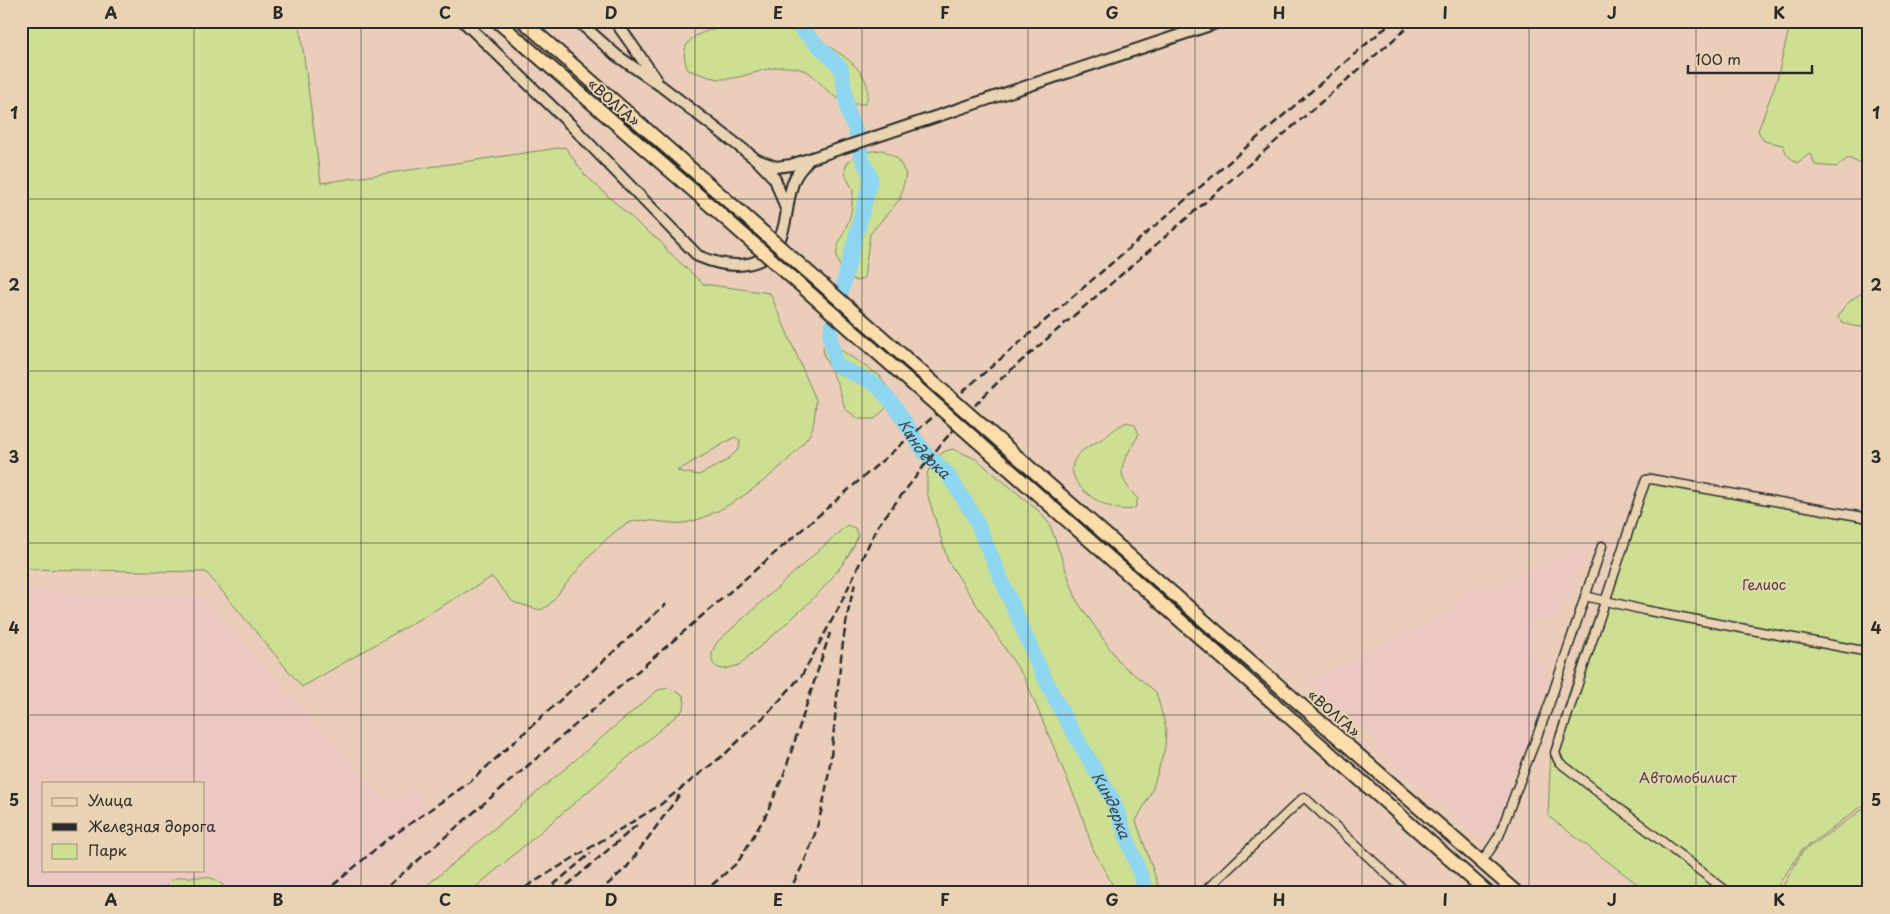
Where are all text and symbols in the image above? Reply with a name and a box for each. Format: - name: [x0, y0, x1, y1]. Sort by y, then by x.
- text: A: [105, 0, 118, 24]
- text: B: [273, 0, 284, 24]
- text: C: [439, 0, 451, 24]
- text: D: [605, 0, 617, 24]
- text: E: [773, 0, 783, 24]
- text: F: [940, 0, 950, 24]
- text: G: [1105, 0, 1119, 24]
- text: H: [1273, 0, 1285, 24]
- text: I: [1442, 0, 1448, 24]
- text: J: [1607, 0, 1617, 24]
- text: K: [1773, 0, 1785, 24]
- scale bar: [1688, 42, 1811, 74]
- text: 100 m: [1695, 47, 1741, 70]
- street label: «ВОЛГА»: [583, 73, 645, 131]
- text: 1: [10, 100, 18, 124]
- text: 1: [1872, 100, 1880, 124]
- text: 2: [8, 272, 20, 296]
- text: 2: [1870, 272, 1882, 296]
- water label: Киндерка: [894, 414, 957, 483]
- text: 3: [9, 444, 19, 468]
- text: 3: [1871, 444, 1881, 468]
- park label: Гелиос: [1742, 574, 1786, 595]
- text: 4: [9, 615, 20, 639]
- text: 4: [1871, 615, 1882, 639]
- street label: «ВОЛГА»: [1303, 684, 1365, 742]
- water label: Киндерка: [1087, 767, 1138, 842]
- park label: Автомобилист: [1639, 767, 1737, 788]
- legend: [42, 782, 205, 872]
- text: 5: [9, 787, 19, 811]
- text: 5: [1871, 787, 1881, 811]
- text: Улица: [88, 788, 133, 811]
- text: Железная дорога: [88, 814, 216, 837]
- text: Парк: [88, 838, 127, 861]
- text: A: [105, 887, 118, 911]
- text: B: [273, 887, 284, 911]
- text: C: [439, 887, 451, 911]
- text: D: [605, 887, 617, 911]
- text: E: [773, 887, 783, 911]
- text: F: [940, 887, 950, 911]
- text: G: [1105, 887, 1119, 911]
- text: H: [1273, 887, 1285, 911]
- text: I: [1442, 887, 1448, 911]
- text: J: [1607, 887, 1617, 911]
- text: K: [1773, 887, 1785, 911]

